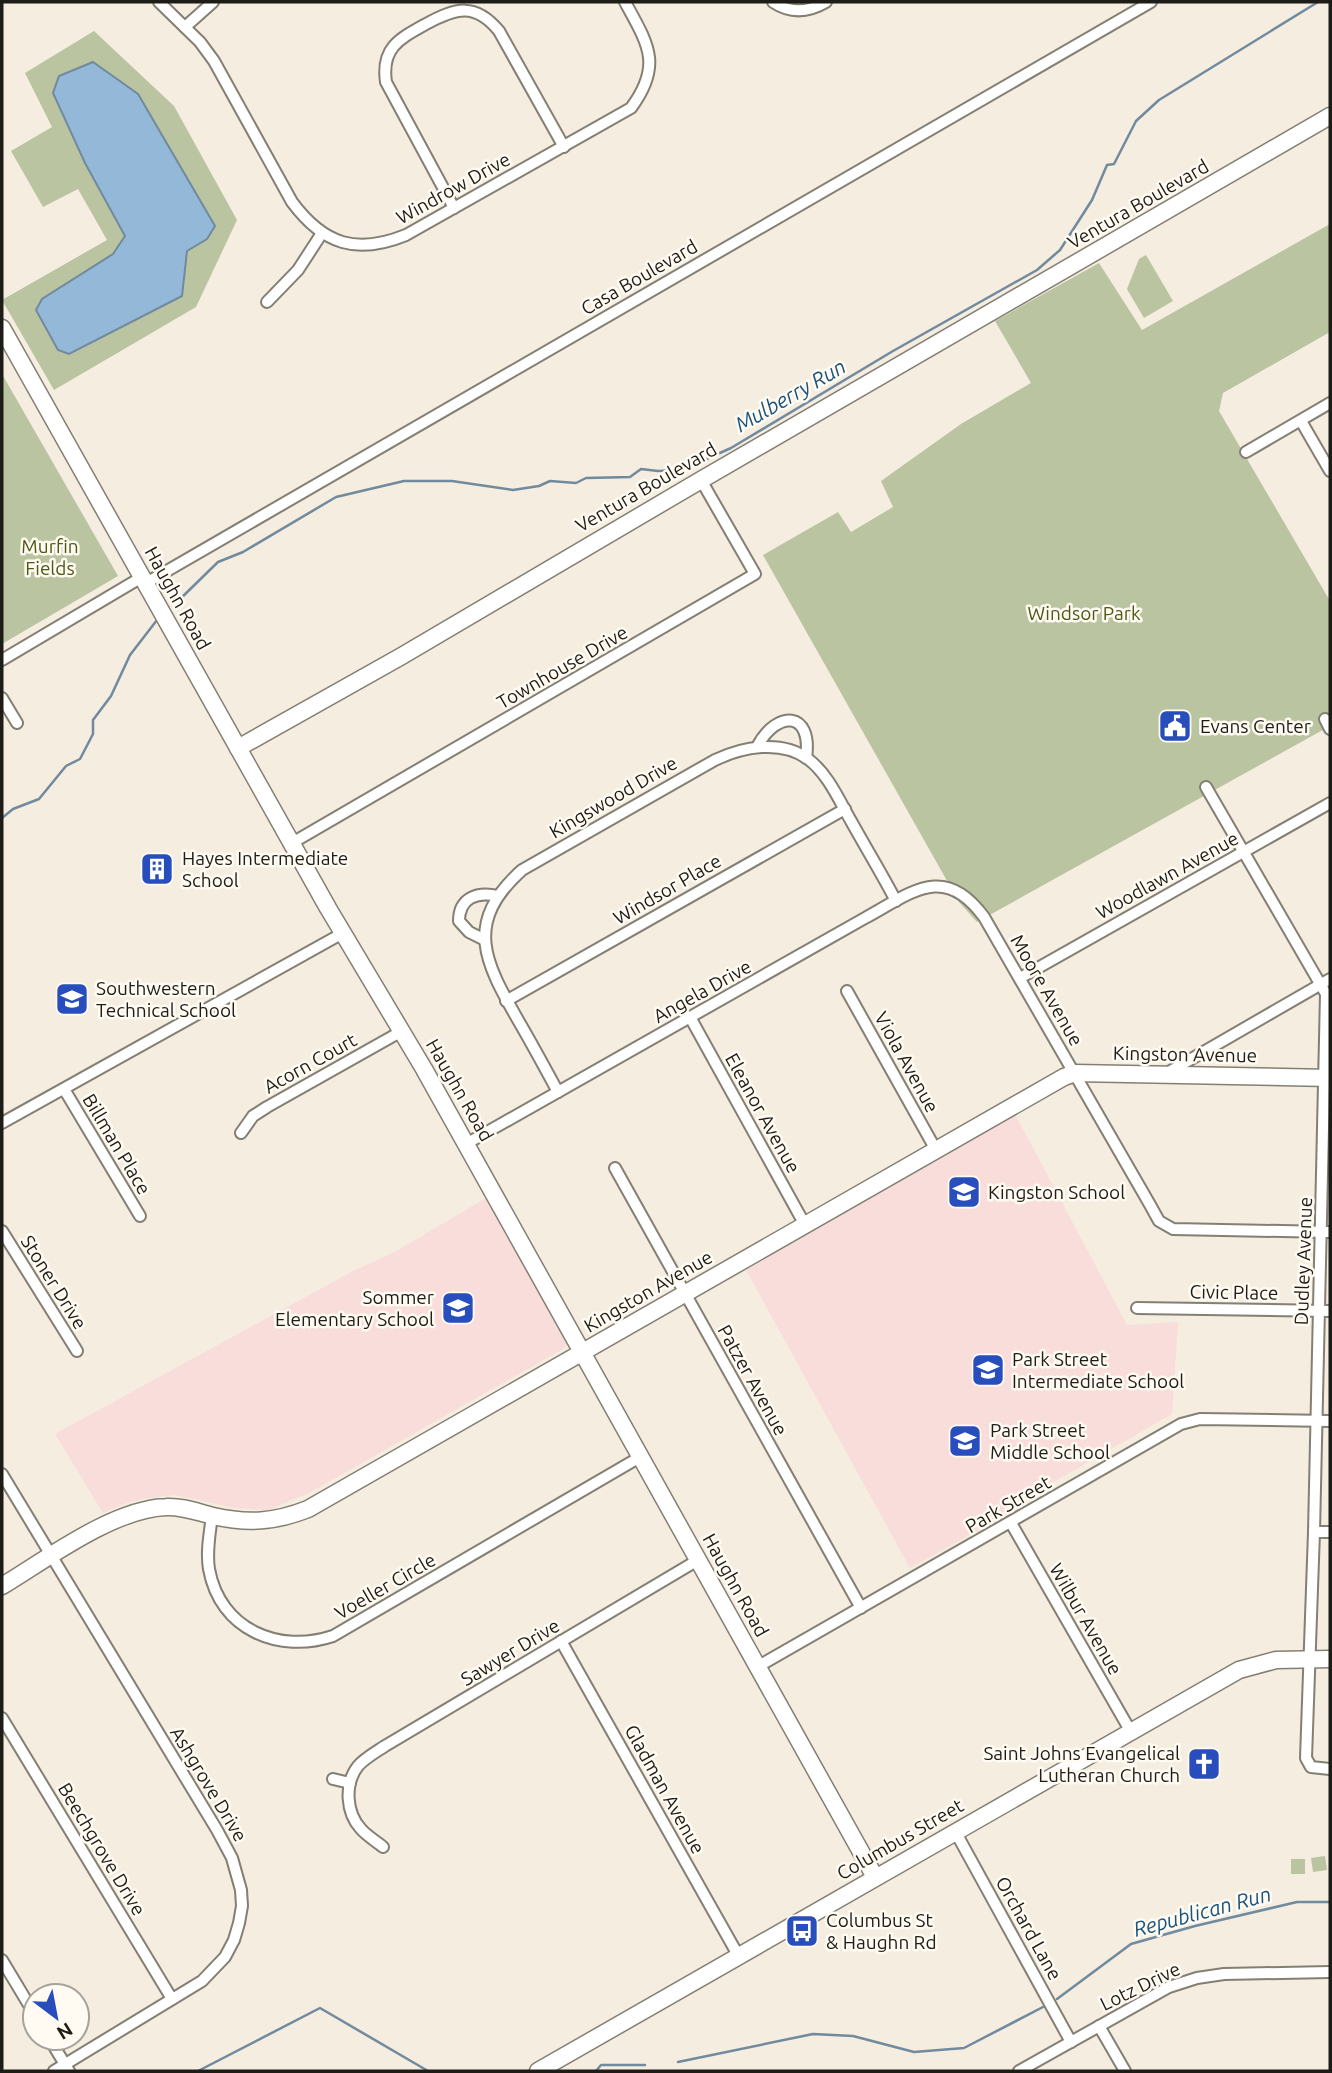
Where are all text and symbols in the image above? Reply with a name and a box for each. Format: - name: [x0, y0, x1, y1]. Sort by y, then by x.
- street label: Windrow Drive: [392, 148, 514, 228]
- street label: Ventura Boulevard: [1064, 155, 1212, 253]
- street label: Casa Boulevard: [577, 235, 701, 319]
- water label: Mulberry Run: [730, 354, 850, 436]
- street label: Ventura Boulevard: [572, 438, 720, 536]
- park label: Murfin Fields: [21, 535, 79, 579]
- street label: Haughn Road: [141, 543, 215, 653]
- park label: Windsor Park: [1027, 602, 1141, 624]
- street label: Townhouse Drive: [493, 621, 631, 713]
- public building icon: Evans Center: [1156, 707, 1194, 745]
- place label: Evans Center: [1200, 715, 1311, 737]
- street label: Kingswood Drive: [545, 751, 681, 843]
- street label: Woodlawn Avenue: [1092, 827, 1242, 923]
- place label: Hayes Intermediate School: [182, 847, 348, 891]
- street label: Windsor Place: [609, 849, 725, 929]
- building icon: Hayes Intermediate School: [138, 850, 176, 888]
- street label: Moore Avenue: [1006, 930, 1088, 1050]
- street label: Angela Drive: [649, 955, 755, 1027]
- place label: Southwestern Technical School: [96, 977, 236, 1021]
- school or university icon: Southwestern Technical School: [53, 980, 91, 1018]
- street label: Viola Avenue: [870, 1008, 944, 1116]
- street label: Acorn Court: [260, 1028, 361, 1098]
- street label: Haughn Road: [422, 1035, 498, 1145]
- street label: Kingston Avenue: [1113, 1042, 1257, 1066]
- street label: Eleanor Avenue: [721, 1049, 805, 1177]
- street label: Billman Place: [78, 1090, 156, 1198]
- school or university icon: Kingston School: [945, 1173, 983, 1211]
- place label: Kingston School: [988, 1181, 1125, 1203]
- street label: Dudley Avenue: [1290, 1196, 1316, 1326]
- street label: Stoner Drive: [17, 1231, 91, 1333]
- street label: Kingston Avenue: [580, 1245, 716, 1337]
- street label: Civic Place: [1189, 1280, 1279, 1304]
- place label: Sommer Elementary School: [275, 1286, 434, 1330]
- school or university icon: Sommer Elementary School: [439, 1289, 477, 1327]
- street label: Patzer Avenue: [714, 1321, 792, 1439]
- place label: Park Street Intermediate School: [1012, 1348, 1184, 1392]
- school or university icon: Park Street Intermediate School: [969, 1351, 1007, 1389]
- place label: Park Street Middle School: [990, 1419, 1110, 1463]
- school or university icon: Park Street Middle School: [946, 1422, 984, 1460]
- street label: Park Street: [961, 1470, 1055, 1537]
- street label: Haughn Road: [699, 1530, 773, 1640]
- street label: Voeller Circle: [331, 1548, 439, 1624]
- street label: Wilbur Avenue: [1045, 1559, 1127, 1679]
- street label: Sawyer Drive: [457, 1614, 563, 1690]
- street label: Gladman Avenue: [621, 1721, 709, 1857]
- street label: Ashgrove Drive: [166, 1723, 252, 1845]
- place label: Saint Johns Evangelical Lutheran Church: [983, 1742, 1180, 1786]
- church icon: Saint Johns Evangelical Lutheran Church: [1185, 1745, 1223, 1783]
- street label: Beechgrove Drive: [54, 1779, 150, 1919]
- street label: Columbus Street: [833, 1794, 968, 1884]
- street label: Orchard Lane: [992, 1872, 1066, 1984]
- water label: Republican Run: [1130, 1881, 1274, 1941]
- place label: Columbus St & Haughn Rd: [826, 1909, 937, 1953]
- bus stop icon: Columbus St & Haughn Rd: [783, 1912, 821, 1950]
- street label: Lotz Drive: [1096, 1957, 1184, 2015]
- north arrow: [21, 1982, 91, 2052]
- text: N: [53, 2018, 77, 2045]

